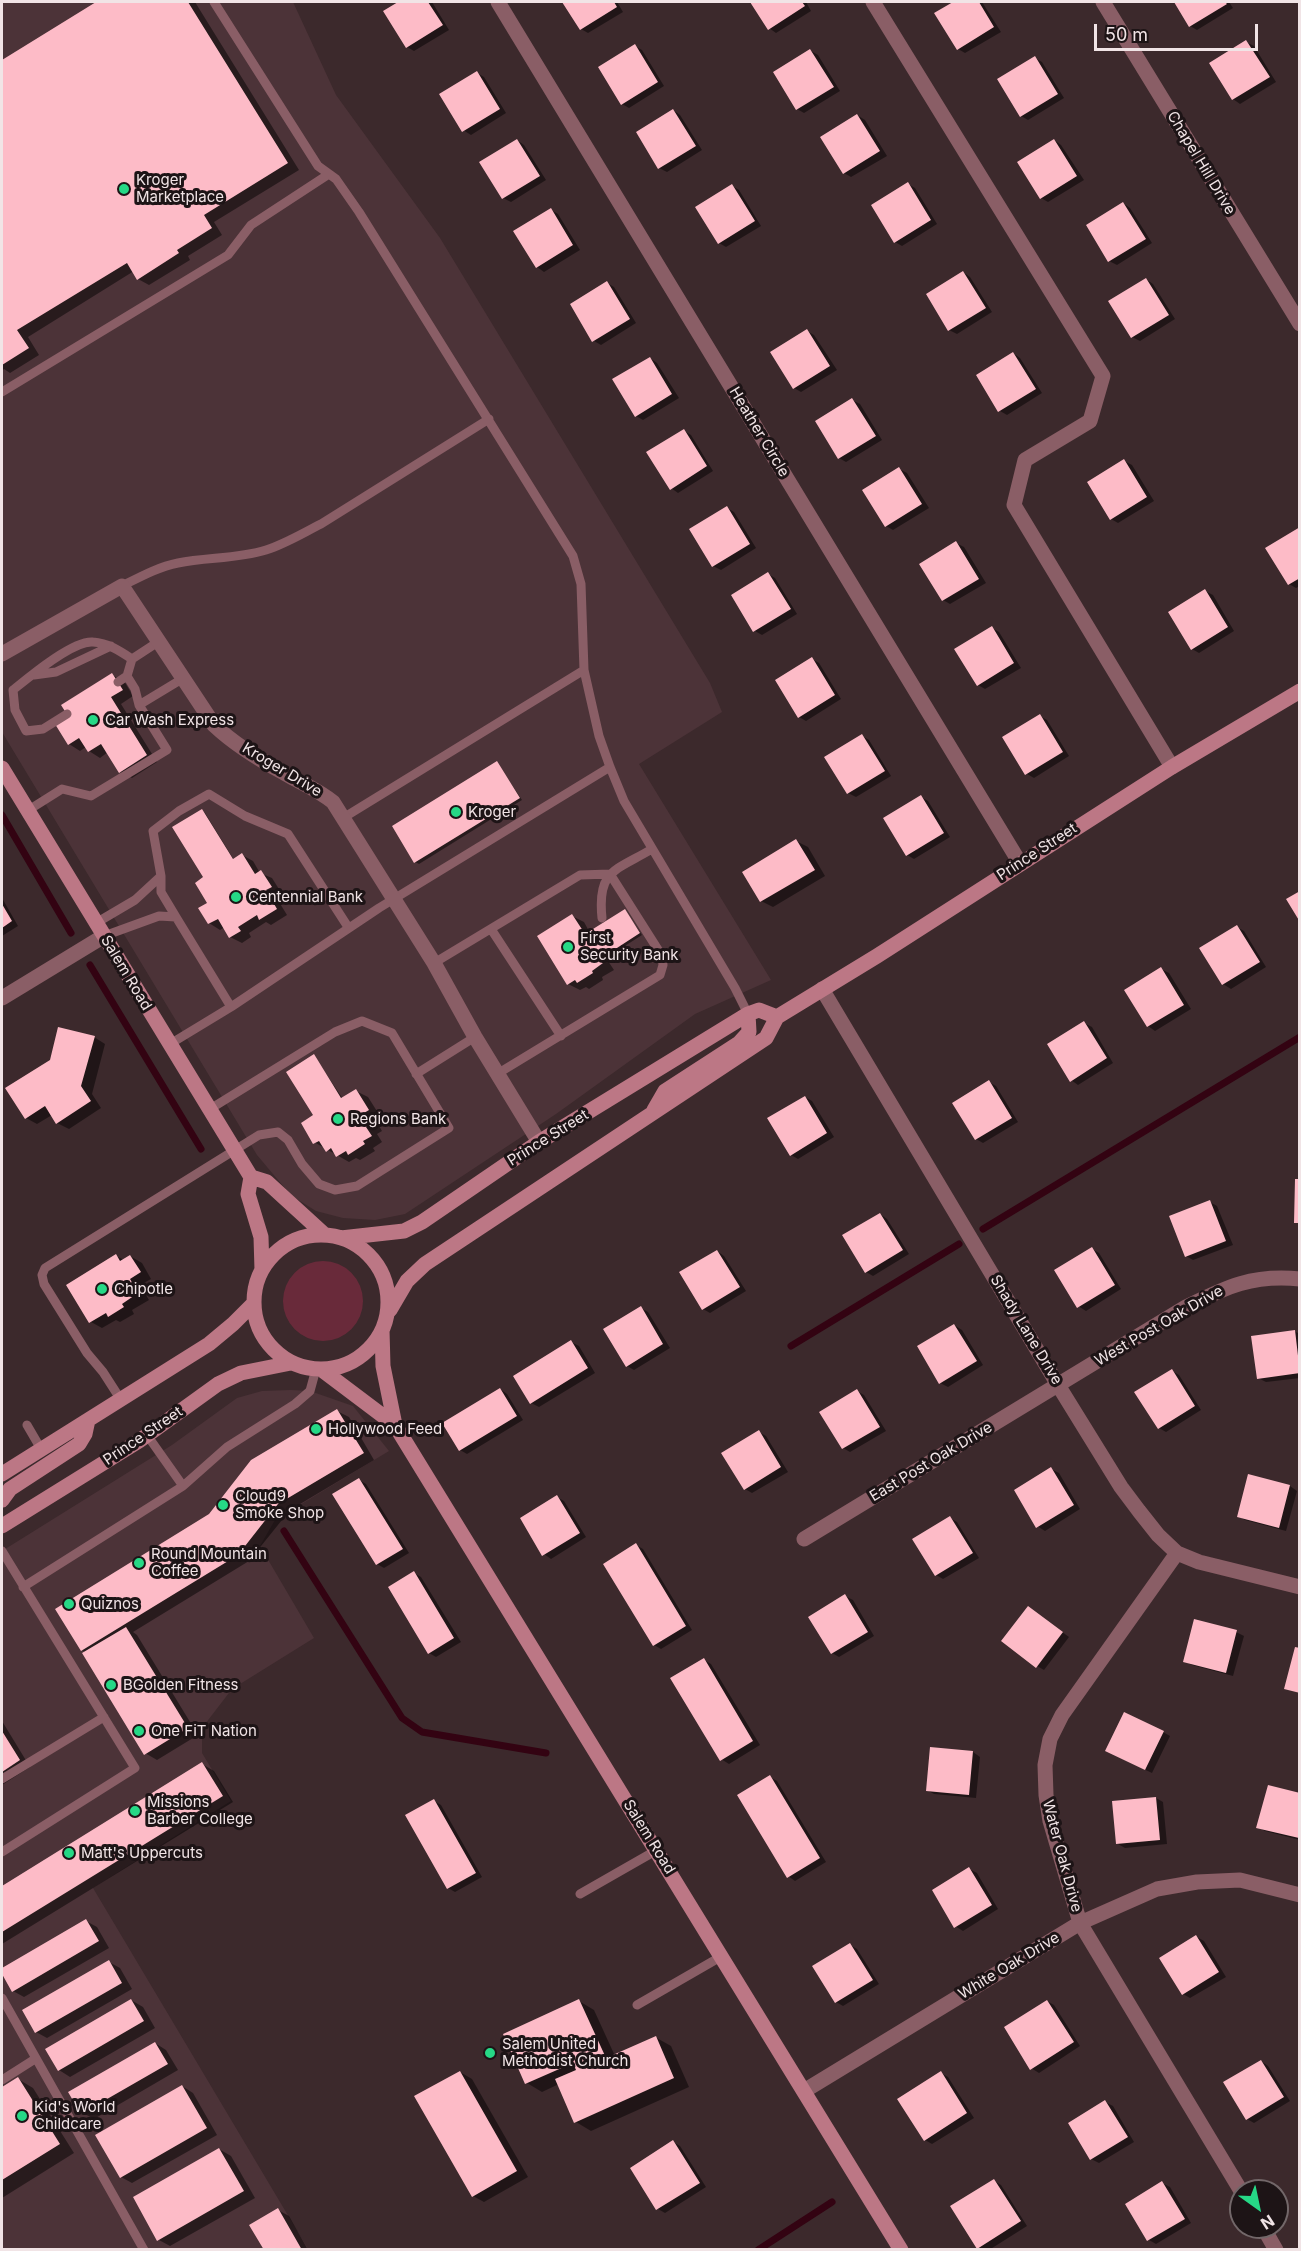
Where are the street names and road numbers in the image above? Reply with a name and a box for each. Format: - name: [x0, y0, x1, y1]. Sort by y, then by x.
- street label: Chapel Hill Drive: [1163, 108, 1239, 218]
- street label: Heather Circle: [725, 384, 793, 480]
- street label: Kroger Drive: [239, 739, 325, 801]
- street label: Prince Street: [994, 819, 1080, 885]
- street label: Salem Road: [97, 932, 155, 1014]
- street label: Prince Street: [504, 1106, 592, 1170]
- street label: Shady Lane Drive: [986, 1272, 1066, 1388]
- street label: West Post Oak Drive: [1092, 1282, 1226, 1370]
- street label: Prince Street: [100, 1403, 186, 1469]
- street label: East Post Oak Drive: [867, 1418, 995, 1506]
- street label: Salem Road: [619, 1797, 679, 1877]
- street label: Water Oak Drive: [1038, 1798, 1086, 1914]
- street label: White Oak Drive: [955, 1929, 1063, 2003]

